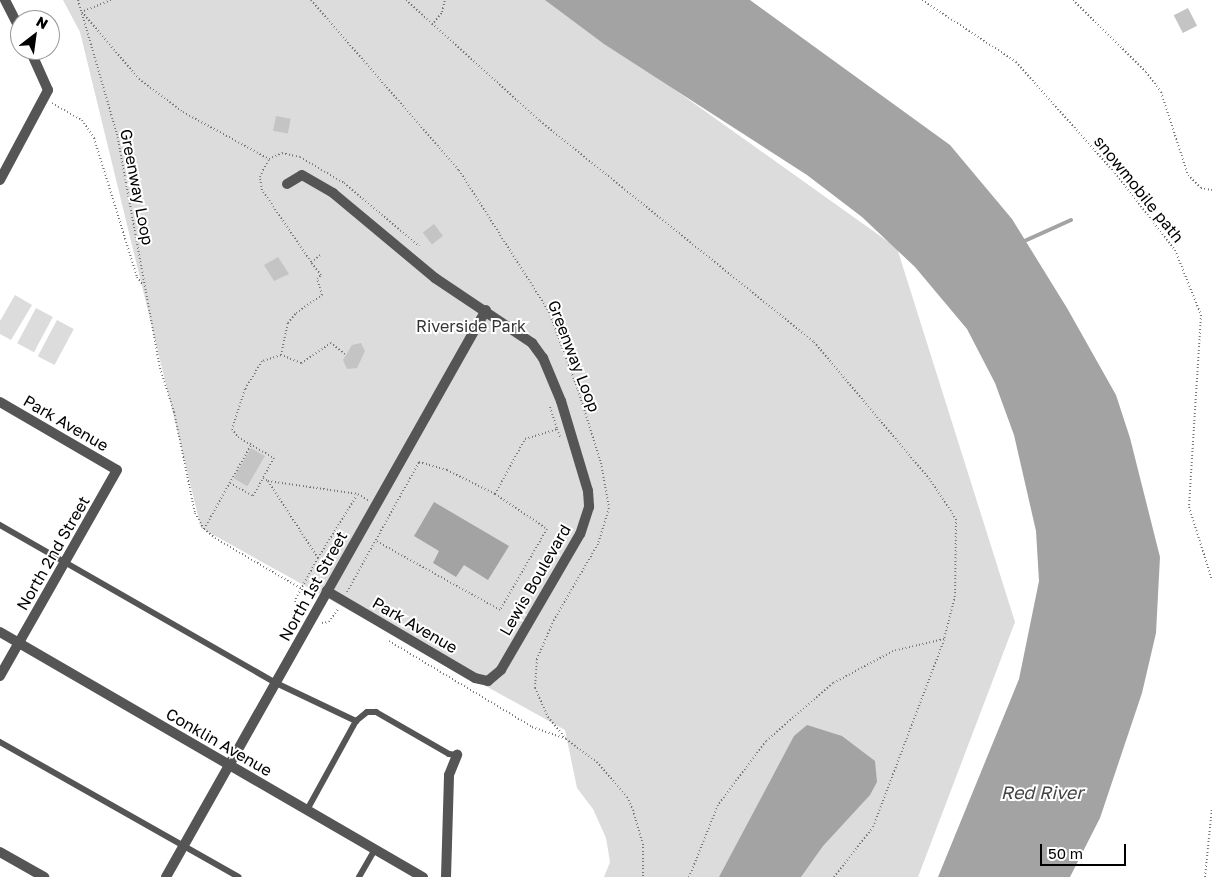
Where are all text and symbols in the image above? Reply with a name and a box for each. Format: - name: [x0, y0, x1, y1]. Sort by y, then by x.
- north arrow: [10, 10, 60, 60]
- text: N: [33, 12, 51, 32]
- street label: Greenway Loop: [116, 127, 158, 247]
- street label: snowmobile path: [1090, 132, 1188, 246]
- street label: Greenway Loop: [544, 298, 604, 414]
- park label: Riverside Park: [416, 316, 526, 336]
- street label: Park Avenue: [20, 391, 112, 455]
- street label: North 2nd Street: [12, 492, 94, 614]
- street label: Lewis Boulevard: [495, 521, 575, 639]
- street label: North 1st Street: [275, 528, 351, 644]
- street label: Park Avenue: [369, 593, 461, 657]
- street label: Conklin Avenue: [163, 704, 275, 780]
- water label: Red River: [1001, 781, 1083, 803]
- scale bar: [1042, 834, 1128, 866]
- text: 50 m: [1048, 844, 1083, 862]

